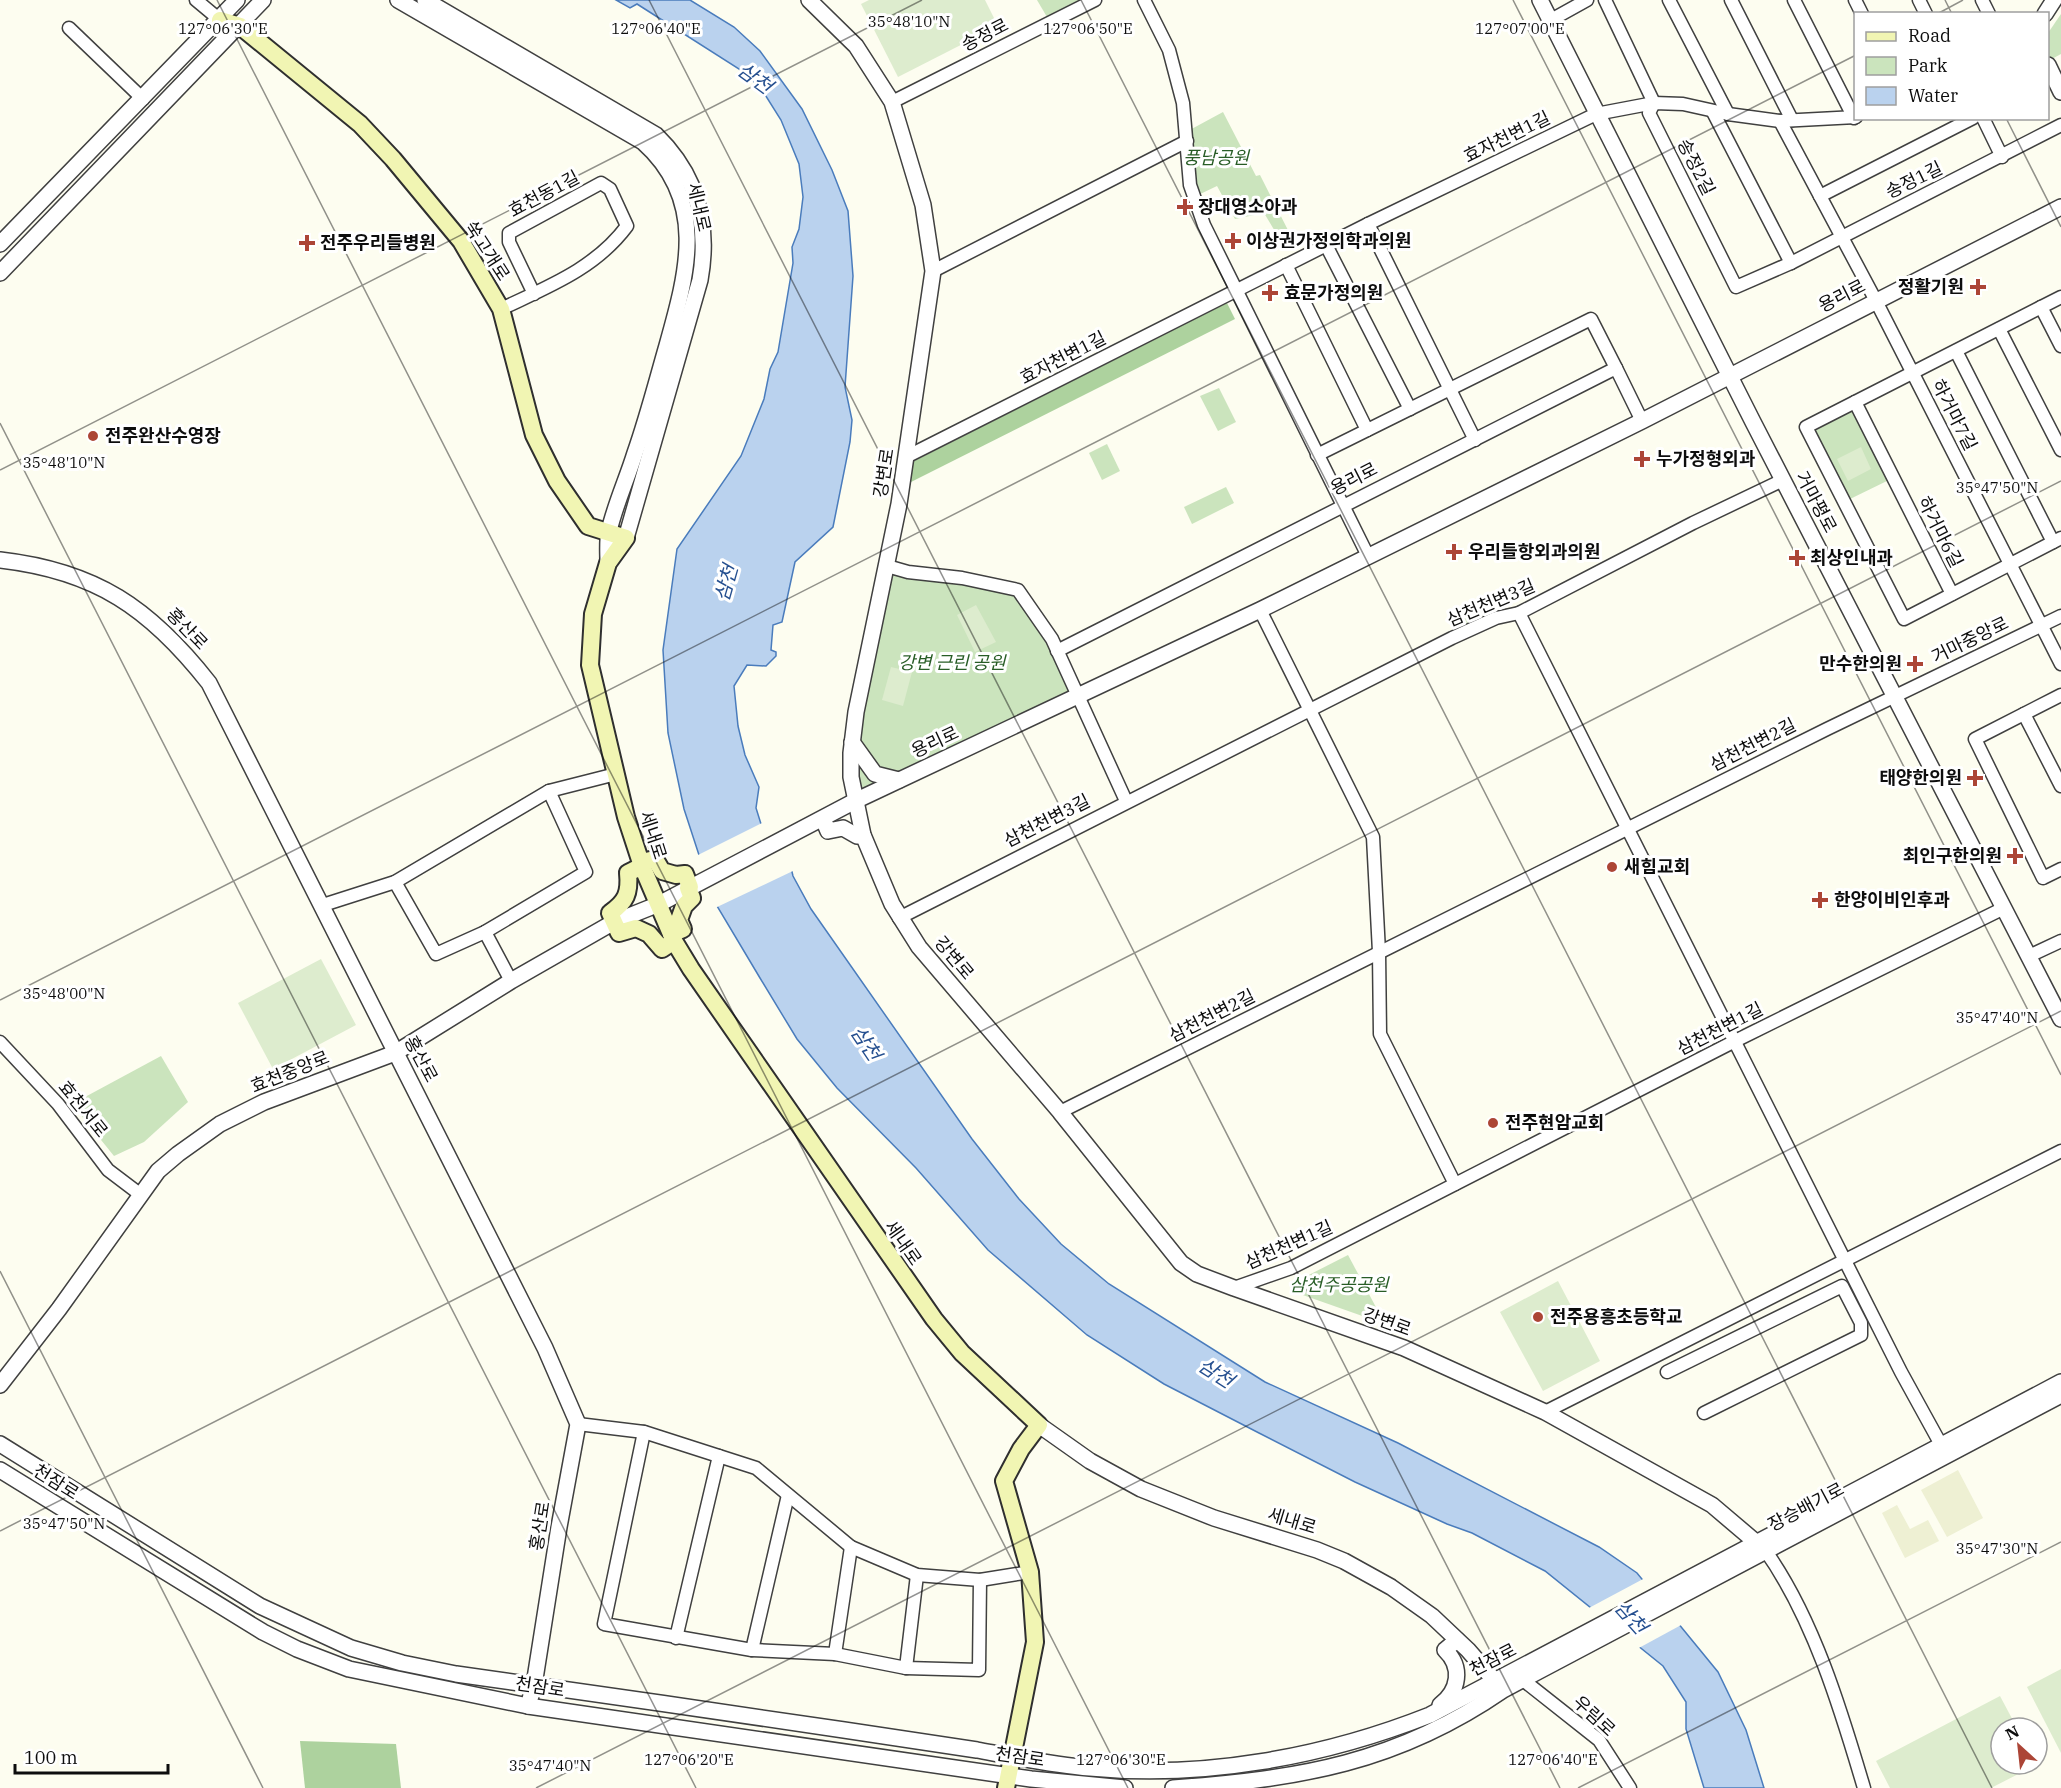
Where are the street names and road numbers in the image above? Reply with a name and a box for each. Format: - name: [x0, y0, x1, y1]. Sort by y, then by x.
- street label: 송정로: [957, 13, 1012, 56]
- street label: 효자천변1길: [1460, 106, 1554, 167]
- street label: 송정2길: [1672, 135, 1720, 199]
- street label: 송정1길: [1882, 156, 1946, 203]
- street label: 효천동1길: [504, 165, 583, 222]
- street label: 세내로: [683, 180, 716, 234]
- street label: 쑥고개로: [460, 217, 515, 285]
- street label: 용리로: [1814, 274, 1869, 317]
- street label: 효자천변1길: [1016, 326, 1110, 389]
- street label: 하거마7길: [1927, 375, 1982, 454]
- street label: 강변로: [868, 447, 899, 499]
- street label: 용리로: [1326, 457, 1381, 500]
- street label: 거마평로: [1791, 467, 1842, 536]
- street label: 하거마6길: [1913, 492, 1968, 571]
- street label: 삼천천변3길: [1443, 574, 1538, 631]
- street label: 홍산로: [162, 603, 213, 655]
- street label: 거마중앙로: [1928, 611, 2012, 668]
- street label: 삼천천변2길: [1706, 713, 1800, 776]
- street label: 용리로: [907, 721, 962, 762]
- street label: 삼천천변3길: [1000, 789, 1094, 852]
- street label: 세내로: [635, 808, 672, 862]
- street label: 강변로: [930, 931, 979, 984]
- street label: 삼천천변2길: [1165, 984, 1259, 1047]
- street label: 삼천천변1길: [1673, 997, 1767, 1060]
- street label: 홍산로: [400, 1031, 443, 1086]
- street label: 효천중앙로: [247, 1045, 333, 1098]
- street label: 효천서로: [54, 1076, 113, 1142]
- street label: 삼천천변1길: [1241, 1215, 1336, 1274]
- street label: 세내로: [880, 1216, 927, 1270]
- street label: 강변로: [1360, 1302, 1414, 1341]
- street label: 천잠로: [29, 1459, 83, 1504]
- street label: 장승배기로: [1764, 1477, 1848, 1536]
- street label: 홍산로: [524, 1500, 555, 1552]
- street label: 세내로: [1265, 1502, 1319, 1539]
- street label: 천잠로: [1465, 1638, 1520, 1681]
- street label: 천잠로: [514, 1671, 566, 1702]
- street label: 우림로: [1568, 1690, 1620, 1741]
- street label: 천잠로: [994, 1742, 1046, 1771]

